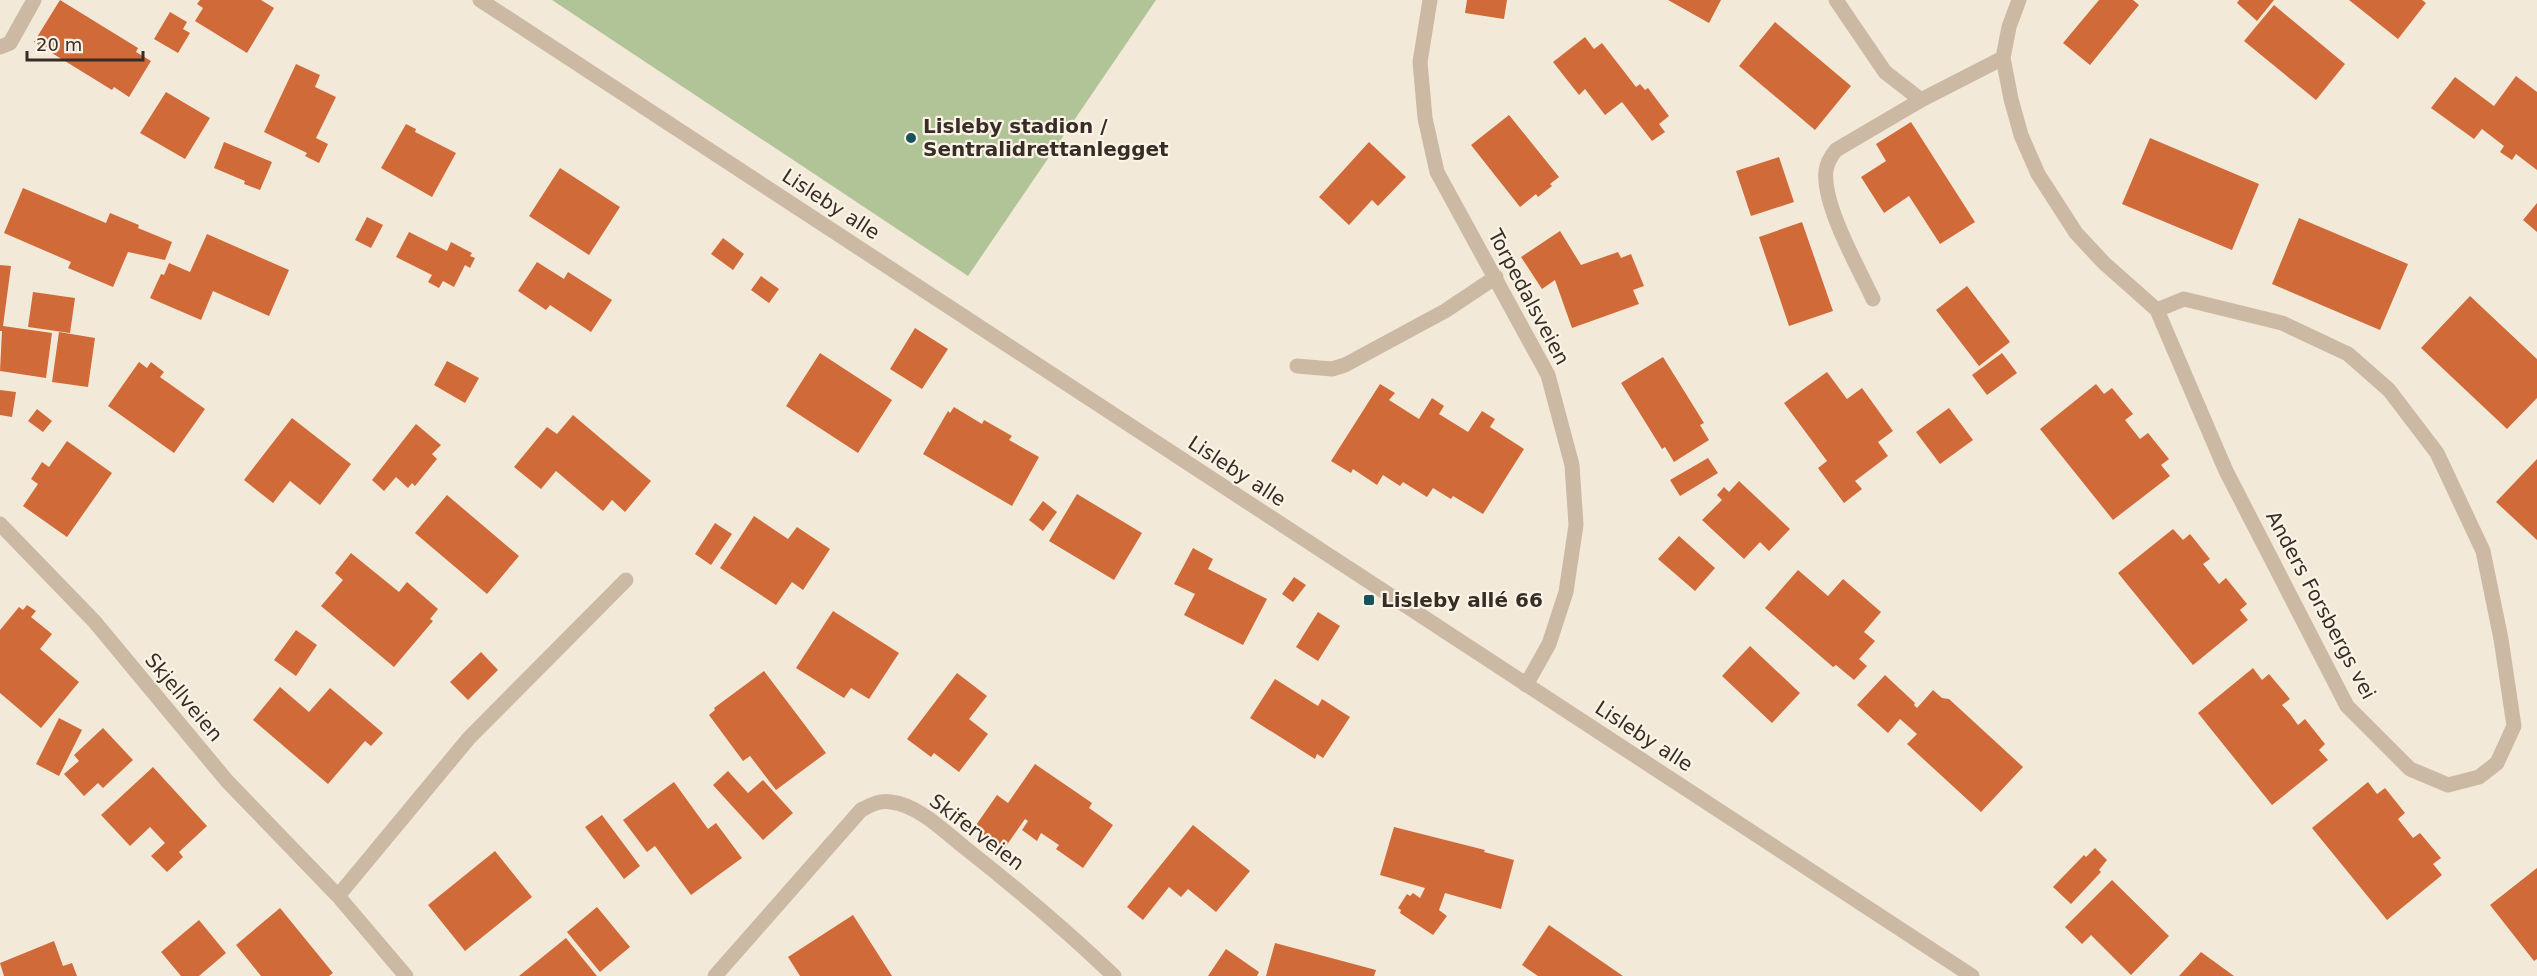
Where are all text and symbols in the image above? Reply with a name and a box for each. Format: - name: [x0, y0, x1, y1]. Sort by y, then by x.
- scale bar: [27, 24, 142, 62]
- text: 20 m: [36, 34, 82, 55]
- place label: Lisleby stadion / Sentralidrettanlegget: [923, 114, 1169, 161]
- marker: Lisleby stadion / Sentralidrettanlegget: [904, 131, 918, 145]
- street label: Lisleby alle: [778, 164, 884, 244]
- street label: Torpedalsveien: [1483, 224, 1575, 369]
- street label: Lisleby alle: [1184, 431, 1290, 511]
- street label: Anders Forsbergs vei: [2261, 507, 2381, 703]
- place label: Lisleby allé 66: [1381, 588, 1543, 612]
- marker: Lisleby allé 66: [1362, 593, 1376, 607]
- street label: Skjellveien: [140, 648, 228, 746]
- street label: Lisleby alle: [1591, 696, 1697, 776]
- street label: Skiferveien: [925, 789, 1029, 875]

